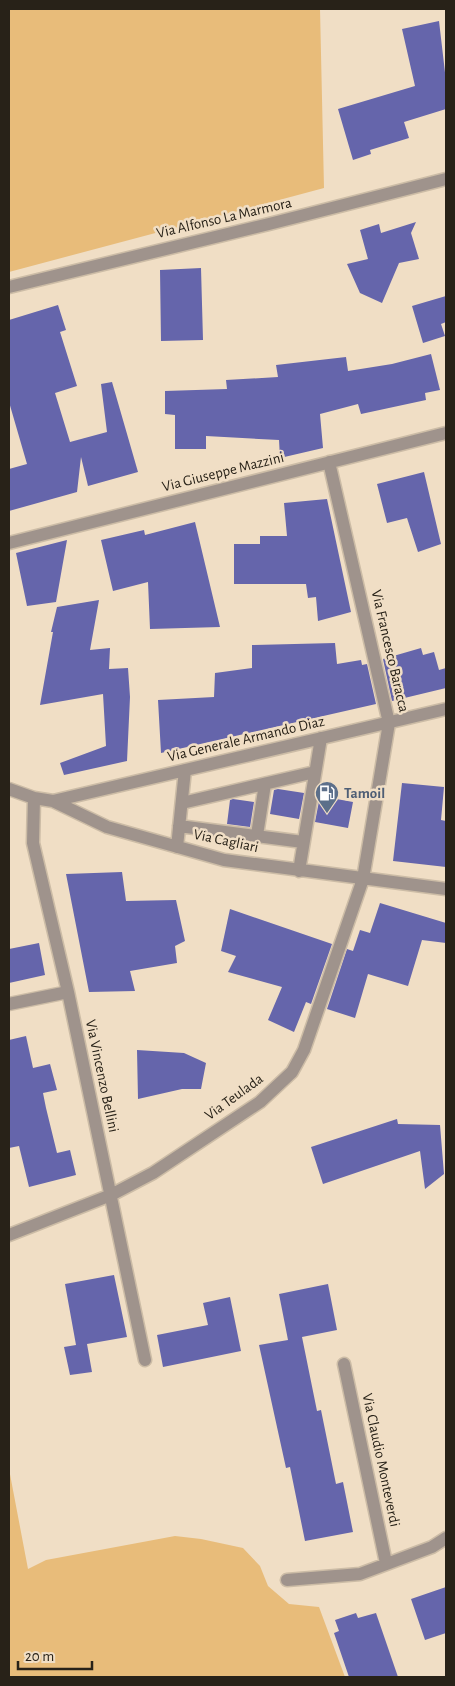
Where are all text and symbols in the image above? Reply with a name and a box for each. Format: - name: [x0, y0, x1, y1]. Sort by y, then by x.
- street label: Via Alfonso La Marmora: [155, 195, 293, 241]
- street label: Via Giuseppe Mazzini: [161, 450, 285, 494]
- street label: Via Francesco Baracca: [369, 588, 411, 714]
- street label: Via Generale Armando Diaz: [166, 714, 326, 764]
- fuel station icon: Tamoil: [314, 780, 340, 814]
- place label: Tamoil: [344, 786, 385, 801]
- street label: Via Cagliari: [192, 827, 260, 855]
- street label: Via Vincenzo Bellini: [83, 1018, 121, 1134]
- street label: Via Teulada: [202, 1071, 266, 1123]
- street label: Via Claudio Monteverdi: [360, 1392, 402, 1528]
- scale bar: [18, 1638, 91, 1670]
- text: 20 m: [25, 1649, 54, 1664]

